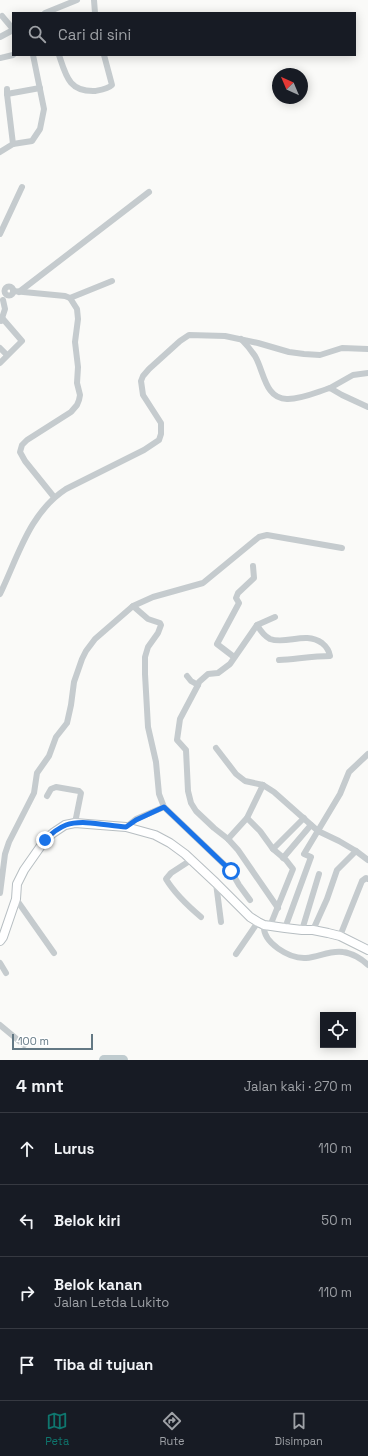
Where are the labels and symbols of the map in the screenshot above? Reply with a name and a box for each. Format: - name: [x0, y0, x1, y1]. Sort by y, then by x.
- north arrow: [272, 68, 308, 104]
- route end: [36, 831, 54, 849]
- route start: [222, 862, 240, 880]
- scale bar: [12, 1032, 93, 1051]

